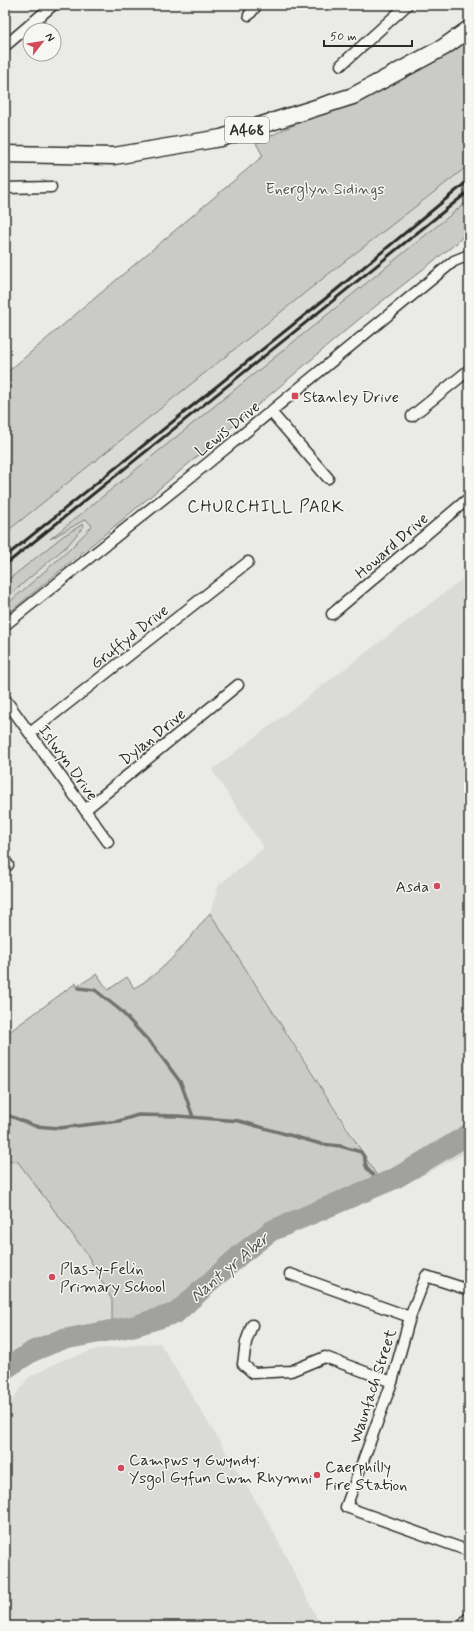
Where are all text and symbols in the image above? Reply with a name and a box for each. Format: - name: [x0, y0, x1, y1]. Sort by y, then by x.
- north arrow: [22, 22, 62, 62]
- scale bar: [324, 22, 412, 48]
- text: 50 m: [330, 29, 357, 45]
- text: N: [42, 31, 58, 44]
- road number: A468: [225, 117, 269, 143]
- park label: Energlyn Sidings: [265, 179, 385, 201]
- place label: Stanley Drive: [303, 387, 399, 408]
- marker: Stanley Drive: [290, 391, 300, 401]
- street label: Lewis Drive: [191, 397, 265, 462]
- district label: CHURCHILL PARK: [187, 496, 345, 518]
- street label: Howard Drive: [351, 509, 433, 584]
- street label: Gruffyd Drive: [87, 600, 173, 674]
- street label: Dylan Drive: [115, 704, 190, 770]
- street label: Islwyn Drive: [33, 721, 102, 805]
- place label: Asda: [396, 877, 429, 898]
- marker: Asda: [432, 881, 442, 891]
- water label: Nant yr Aber: [186, 1227, 275, 1307]
- place label: Plas-y-Felin Primary School: [60, 1259, 166, 1298]
- marker: Plas-y-Felin Primary School: [47, 1272, 57, 1282]
- street label: Waunfach Street: [345, 1326, 402, 1446]
- place label: Campws y Gwyndy: Ysgol Gyfun Cwm Rhymni: [129, 1450, 312, 1490]
- place label: Caerphilly Fire Station: [325, 1457, 407, 1496]
- marker: Campws y Gwyndy: Ysgol Gyfun Cwm Rhymni: [116, 1463, 126, 1473]
- marker: Caerphilly Fire Station: [312, 1470, 322, 1480]

